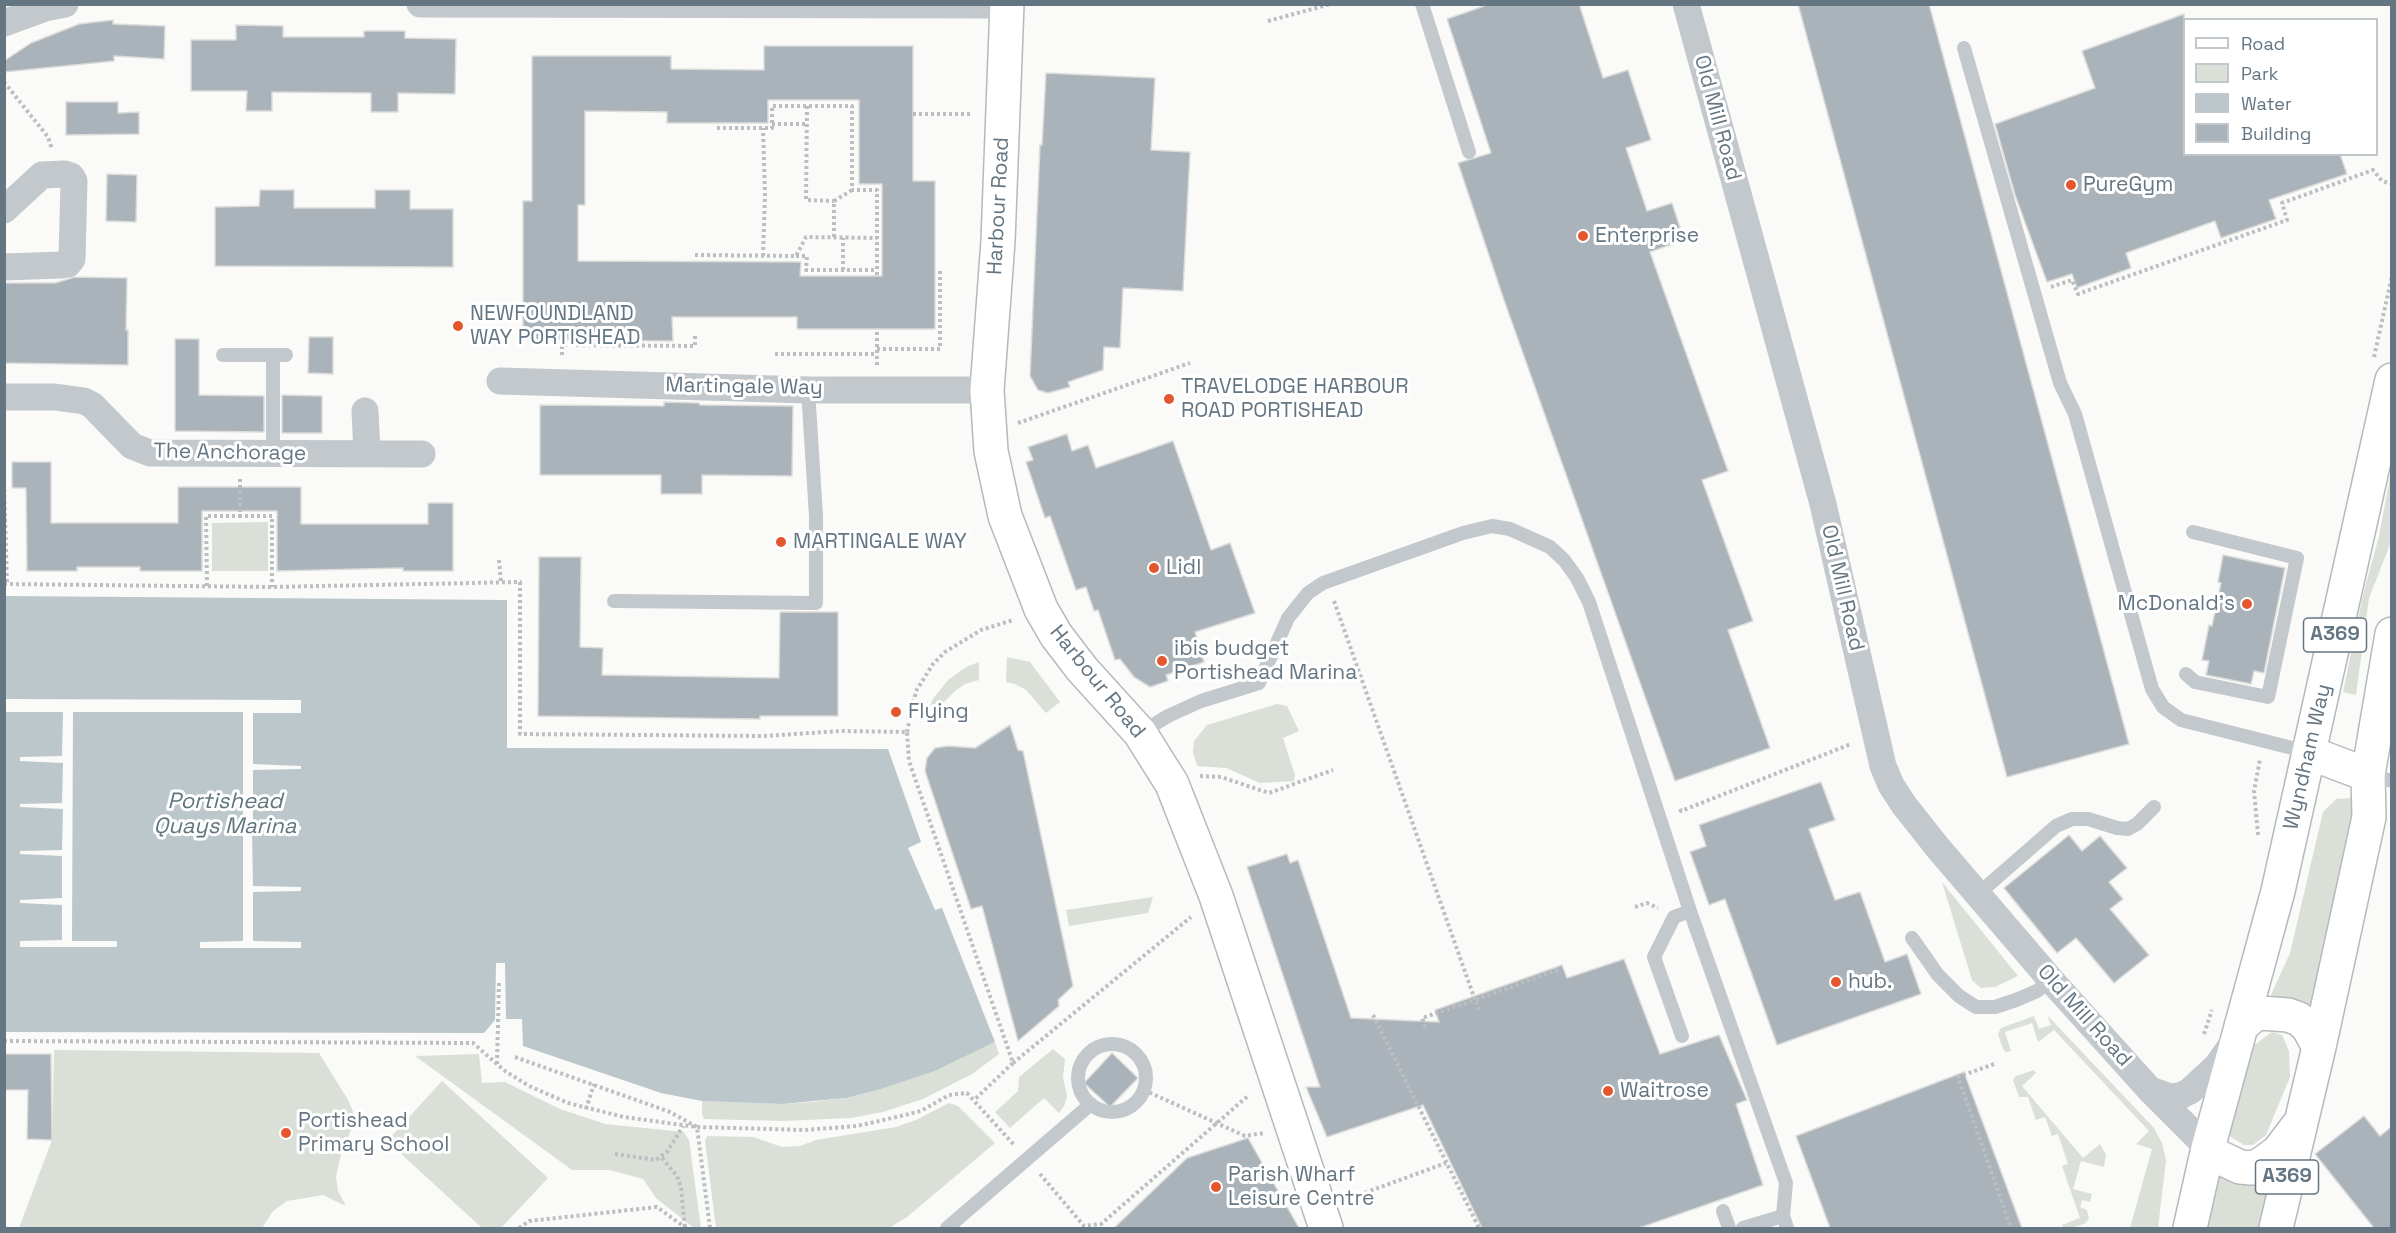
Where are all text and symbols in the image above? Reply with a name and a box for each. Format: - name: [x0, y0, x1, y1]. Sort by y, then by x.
- legend: [2183, 18, 2378, 156]
- text: Road: [2241, 32, 2285, 55]
- street label: Old Mill Road: [1688, 53, 1746, 183]
- text: Park: [2241, 62, 2278, 85]
- text: Water: [2241, 92, 2292, 115]
- text: Building: [2241, 122, 2311, 145]
- street label: Harbour Road: [983, 136, 1015, 276]
- place label: PureGym: [2083, 172, 2173, 198]
- marker: PureGym: [2064, 178, 2078, 192]
- place label: Enterprise: [1595, 223, 1699, 249]
- marker: Enterprise: [1576, 229, 1590, 243]
- place label: NEWFOUNDLAND WAY PORTISHEAD: [470, 301, 640, 351]
- marker: NEWFOUNDLAND WAY PORTISHEAD: [451, 319, 465, 333]
- street label: Martingale Way: [665, 373, 823, 401]
- place label: TRAVELODGE HARBOUR ROAD PORTISHEAD: [1181, 374, 1409, 424]
- marker: TRAVELODGE HARBOUR ROAD PORTISHEAD: [1162, 392, 1176, 406]
- street label: The Anchorage: [153, 439, 307, 467]
- street label: Old Mill Road: [1815, 522, 1869, 654]
- place label: MARTINGALE WAY: [793, 529, 967, 555]
- marker: MARTINGALE WAY: [774, 535, 788, 549]
- place label: Lidl: [1166, 555, 1201, 581]
- marker: Lidl: [1147, 561, 1161, 575]
- place label: McDonald's: [2117, 591, 2235, 617]
- marker: McDonald's: [2240, 597, 2254, 611]
- road number: A369: [2304, 618, 2366, 652]
- street label: Harbour Road: [1044, 620, 1150, 744]
- place label: ibis budget Portishead Marina: [1174, 636, 1357, 686]
- marker: ibis budget Portishead Marina: [1155, 654, 1169, 668]
- street label: Wyndham Way: [2279, 682, 2337, 832]
- place label: Flying: [908, 699, 969, 725]
- marker: Flying: [889, 705, 903, 719]
- water label: Portishead Quays Marina: [154, 789, 296, 840]
- street label: Old Mill Road: [2032, 960, 2136, 1072]
- place label: hub.: [1848, 969, 1892, 995]
- marker: hub.: [1829, 975, 1843, 989]
- place label: Waitrose: [1620, 1078, 1709, 1104]
- marker: Waitrose: [1601, 1084, 1615, 1098]
- place label: Portishead Primary School: [298, 1108, 449, 1158]
- marker: Portishead Primary School: [279, 1126, 293, 1140]
- road number: A369: [2256, 1160, 2318, 1194]
- place label: Parish Wharf Leisure Centre: [1228, 1162, 1374, 1212]
- marker: Parish Wharf Leisure Centre: [1209, 1180, 1223, 1194]

